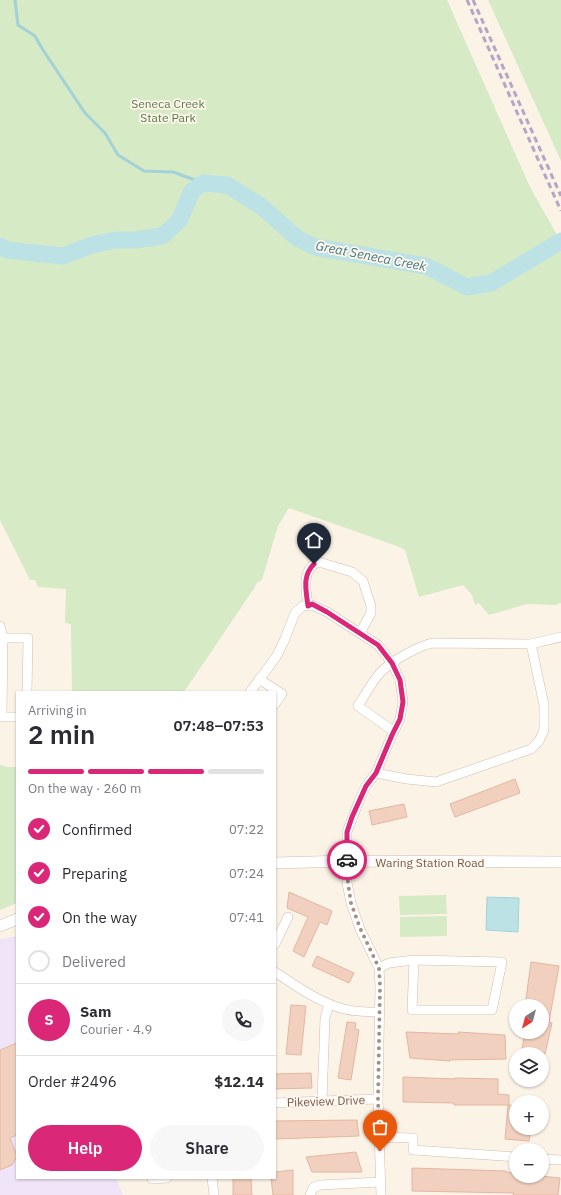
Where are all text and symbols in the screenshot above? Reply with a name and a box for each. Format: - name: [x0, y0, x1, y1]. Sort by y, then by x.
- park label: Seneca Creek State Park: [131, 96, 205, 125]
- water label: Great Seneca Creek: [314, 237, 428, 275]
- pin: [297, 523, 331, 564]
- icon: home: [303, 529, 325, 551]
- text: Arriving in: [28, 702, 87, 719]
- text: 07:48–07:53: [174, 716, 264, 735]
- text: 2 min: [28, 717, 95, 751]
- text: On the way · 260 m: [28, 780, 141, 797]
- icon: check: [28, 818, 50, 840]
- text: Confirmed: [62, 820, 132, 839]
- text: 07:22: [229, 821, 264, 838]
- courier: [327, 840, 367, 880]
- icon: car: [336, 849, 358, 871]
- street label: Waring Station Road: [375, 855, 485, 870]
- icon: check: [28, 862, 50, 884]
- text: Preparing: [62, 864, 127, 883]
- text: 07:24: [229, 865, 264, 882]
- icon: check: [28, 906, 50, 928]
- text: On the way: [62, 908, 137, 927]
- text: 07:41: [229, 909, 264, 926]
- text: Delivered: [62, 952, 126, 971]
- button: phone: [222, 999, 264, 1041]
- north arrow: [509, 999, 549, 1039]
- map controls: [509, 999, 549, 1183]
- text: Sam: [80, 1002, 111, 1021]
- text: S: [44, 1010, 54, 1029]
- text: Courier · 4.9: [80, 1021, 152, 1038]
- button: layers: [509, 1047, 549, 1087]
- text: Order #2496: [28, 1072, 117, 1091]
- text: $12.14: [214, 1072, 264, 1091]
- street label: Pikeview Drive: [287, 1092, 366, 1110]
- button: +: [509, 1095, 549, 1135]
- pin: [363, 1110, 397, 1151]
- icon: bag: [369, 1116, 391, 1138]
- button: Help: [28, 1125, 142, 1171]
- button: Share: [150, 1125, 264, 1171]
- button: −: [509, 1143, 549, 1183]

